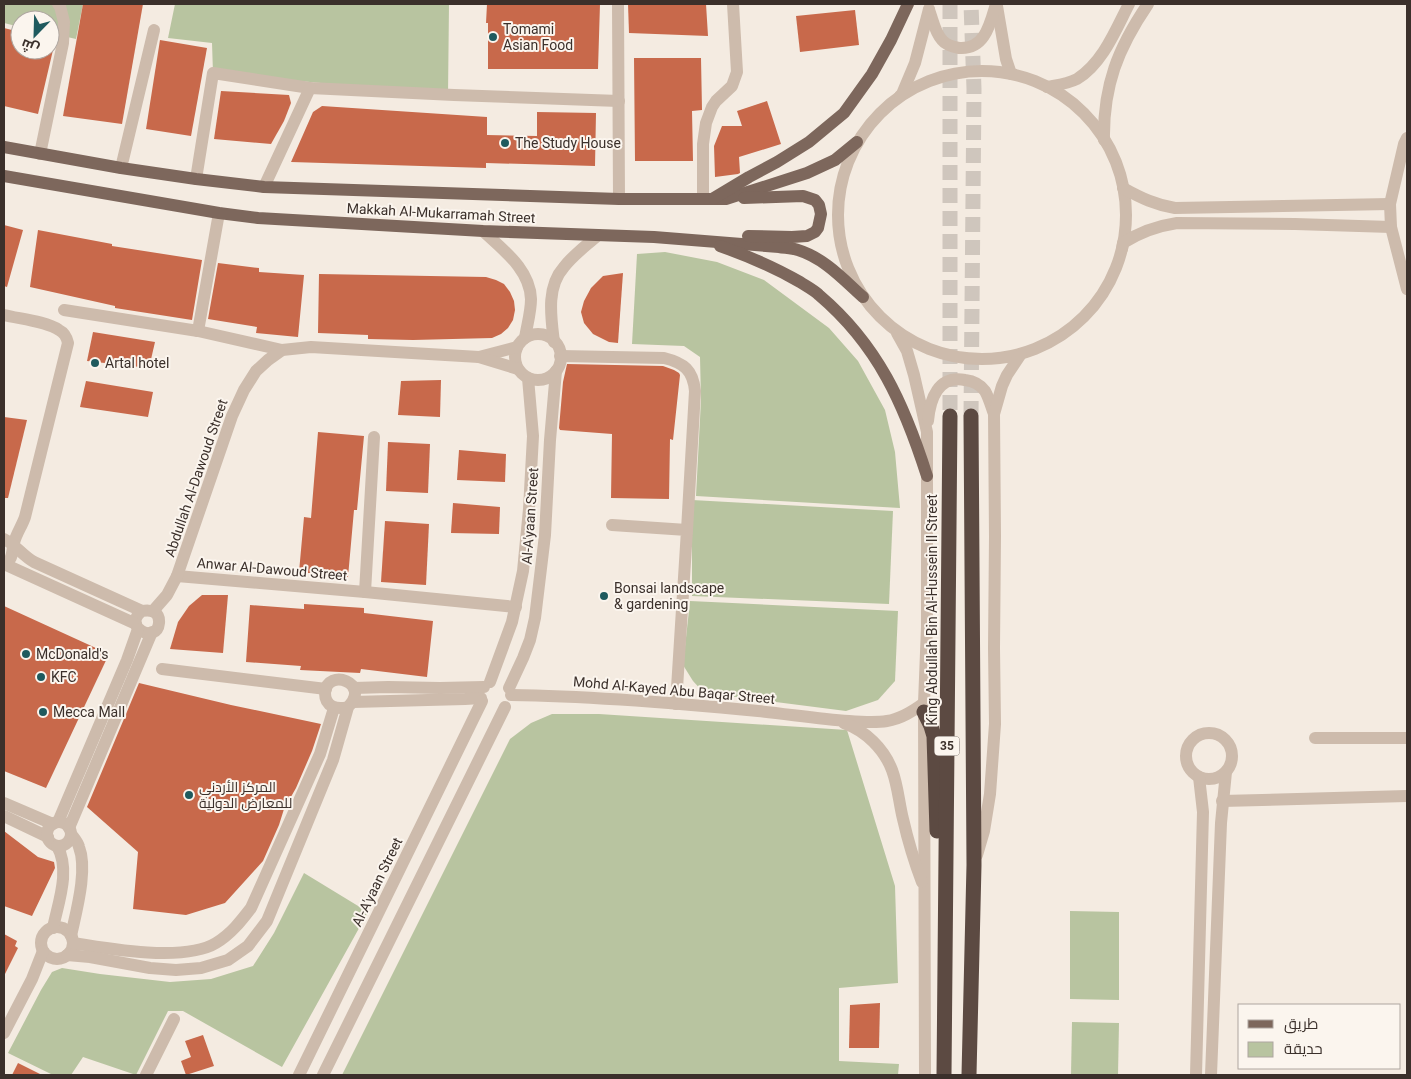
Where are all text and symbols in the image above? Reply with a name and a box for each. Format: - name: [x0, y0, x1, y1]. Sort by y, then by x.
- north arrow: [10, 10, 60, 60]
- place label: Tomami Asian Food: [503, 21, 573, 53]
- marker: Tomami Asian Food: [487, 31, 499, 43]
- text: ش: [18, 35, 42, 58]
- place label: The Study House: [515, 135, 621, 151]
- marker: The Study House: [499, 137, 511, 149]
- street label: Makkah Al-Mukarramah Street: [346, 200, 536, 226]
- place label: Artal hotel: [105, 355, 169, 371]
- marker: Artal hotel: [89, 357, 101, 369]
- street label: Abdullah Al-Dawoud Street: [161, 397, 231, 559]
- street label: Al-A'yaan Street: [519, 467, 541, 565]
- street label: King Abdullah Bin Al-Hussein II Street: [924, 494, 940, 726]
- street label: Anwar Al-Dawoud Street: [196, 554, 348, 584]
- place label: Bonsai landscape & gardening: [614, 580, 724, 612]
- marker: Bonsai landscape & gardening: [598, 590, 610, 602]
- place label: McDonald's: [36, 646, 109, 662]
- marker: McDonald's: [20, 648, 32, 660]
- place label: KFC: [51, 669, 77, 685]
- marker: KFC: [35, 671, 47, 683]
- street label: Mohd Al-Kayed Abu Baqar Street: [572, 673, 776, 707]
- place label: Mecca Mall: [53, 704, 125, 720]
- marker: Mecca Mall: [37, 706, 49, 718]
- road number: 35: [934, 736, 960, 756]
- place label: المركز الأردني للمعارض الدولية: [199, 779, 292, 811]
- marker: المركز الأردني للمعارض الدولية: [183, 789, 195, 801]
- street label: Al-A'yaan Street: [349, 835, 406, 929]
- legend: [1238, 1004, 1401, 1069]
- text: طريق: [1284, 1015, 1318, 1034]
- text: حديقة: [1284, 1040, 1323, 1058]

